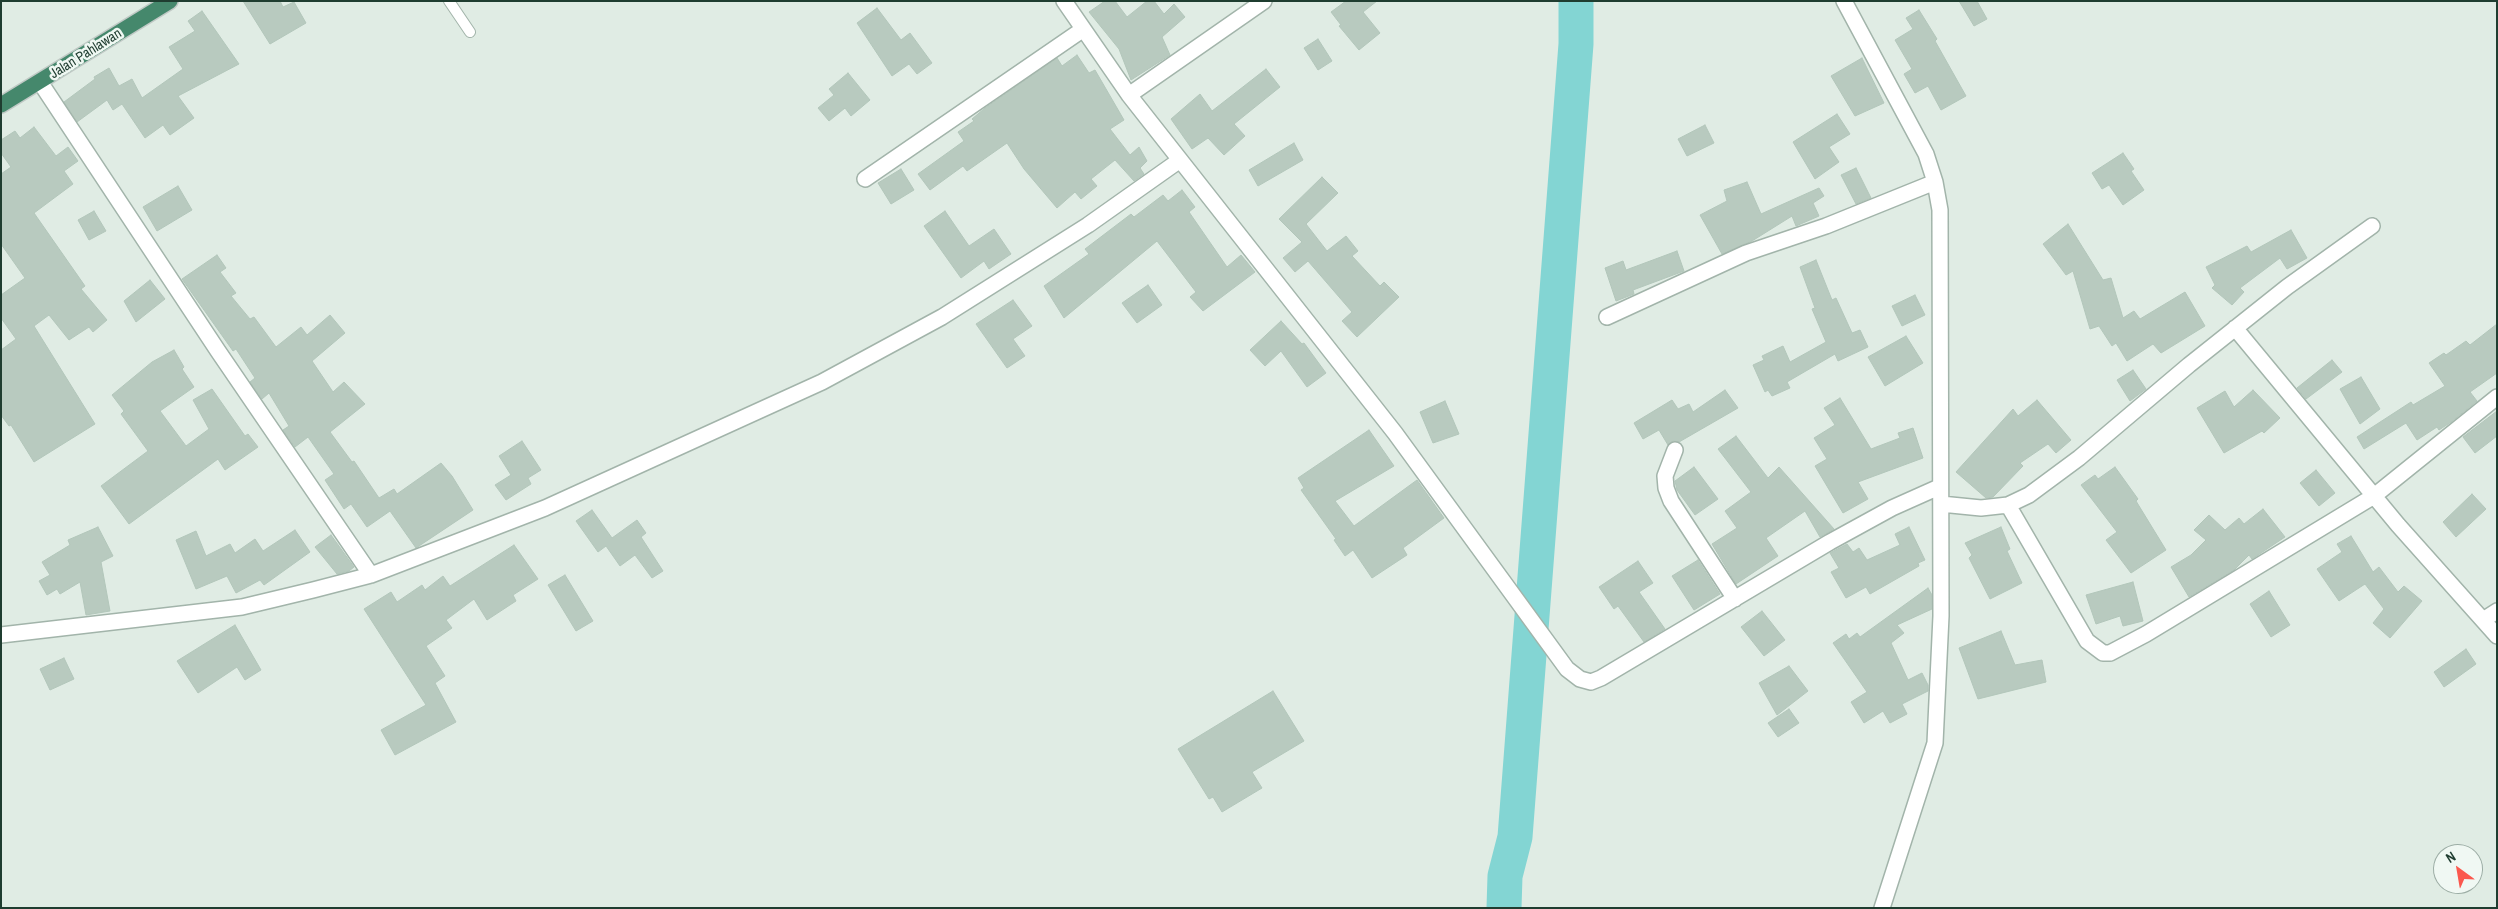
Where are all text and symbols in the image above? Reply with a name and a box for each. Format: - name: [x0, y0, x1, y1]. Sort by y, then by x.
- street label: Jalan Pahlawan: [47, 25, 125, 83]
- north arrow: [2433, 844, 2483, 894]
- text: N: [2442, 847, 2459, 867]

